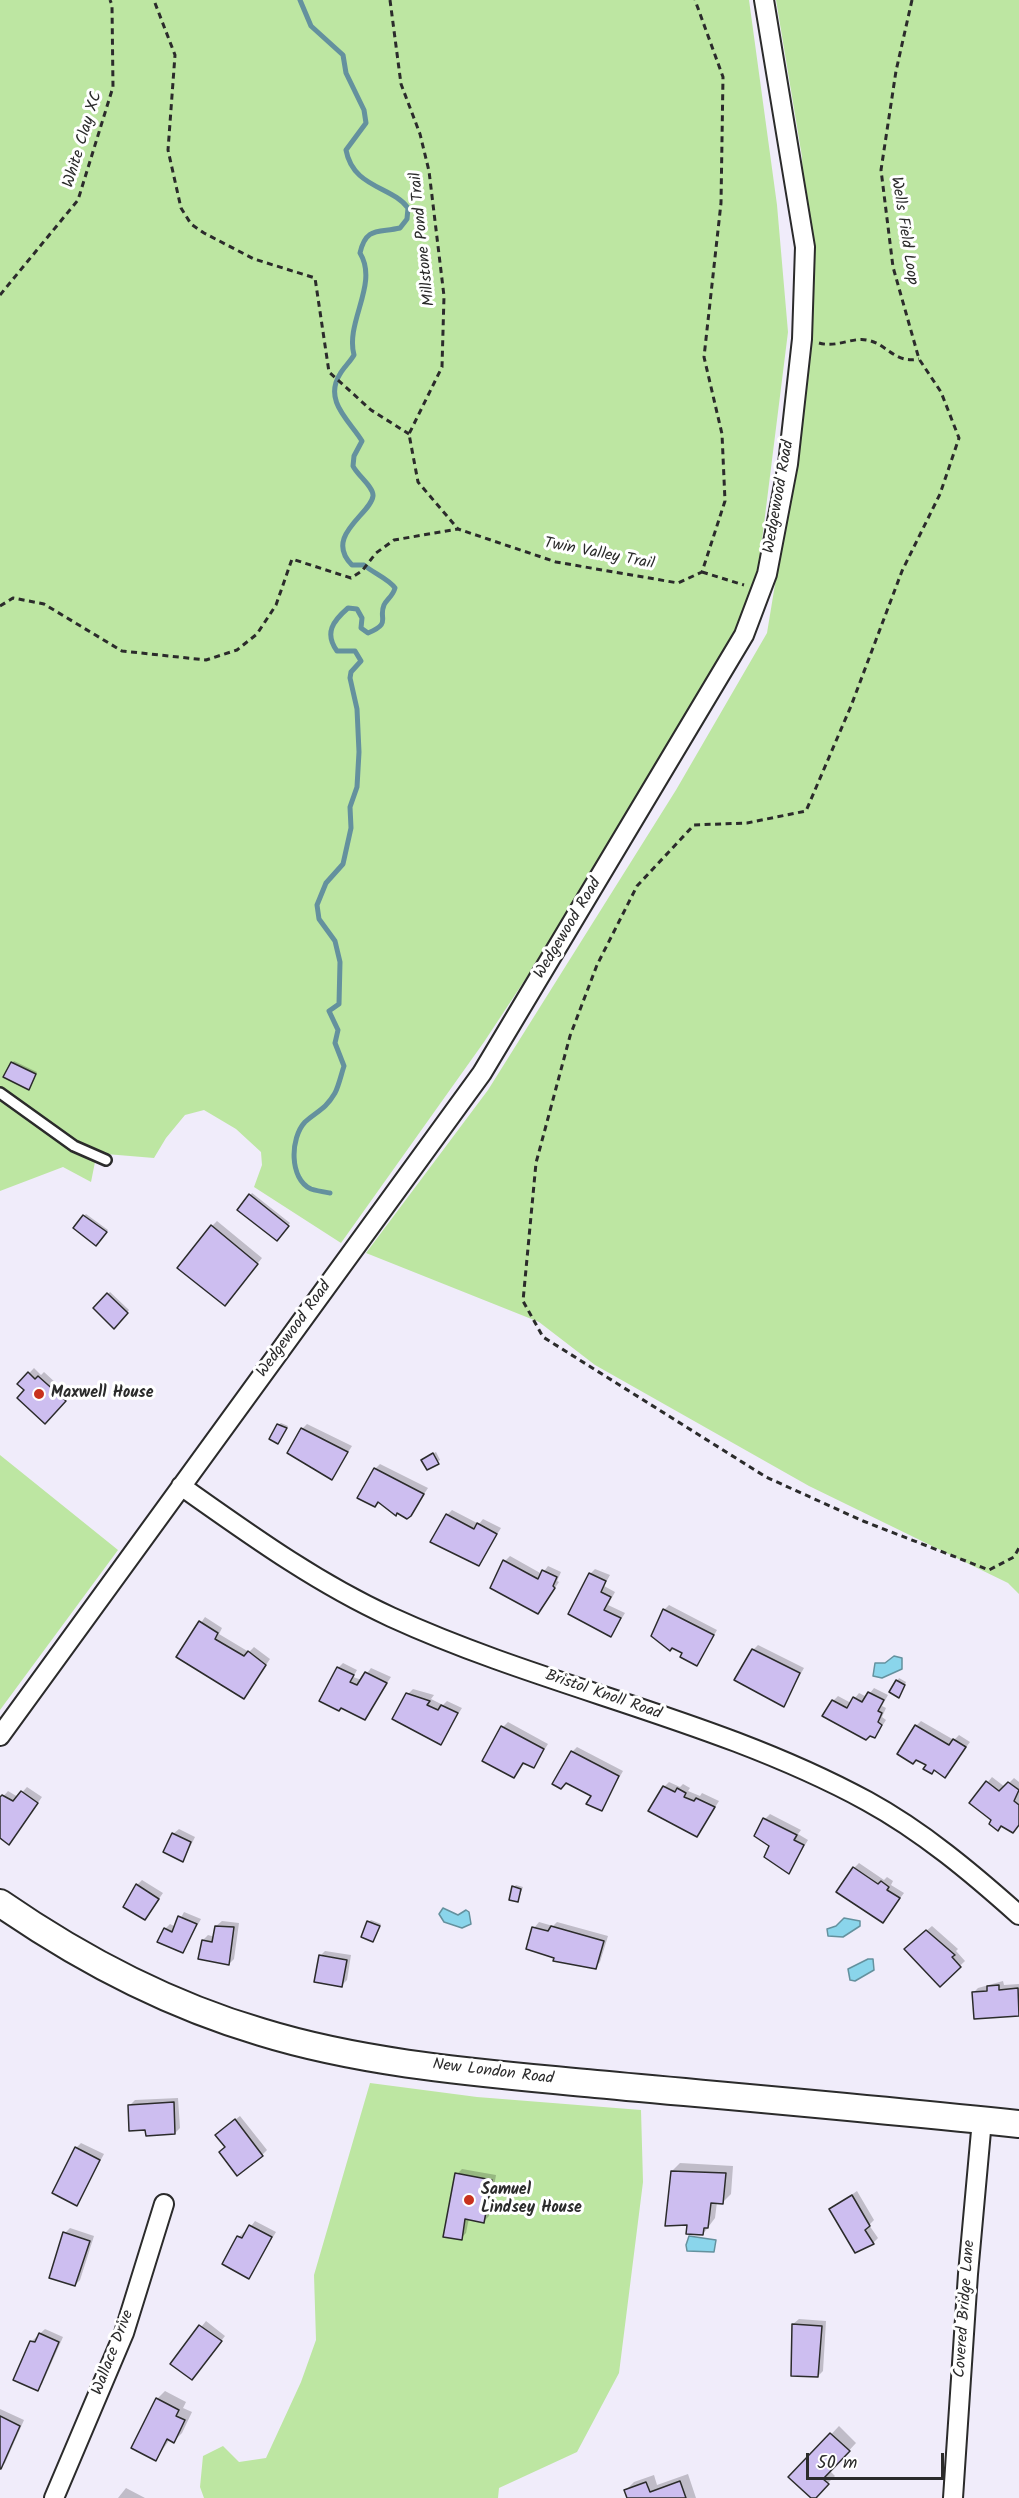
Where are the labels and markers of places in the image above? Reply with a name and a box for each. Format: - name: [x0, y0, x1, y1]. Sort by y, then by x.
- place label: Maxwell House: [51, 1384, 153, 1404]
- marker: Maxwell House: [32, 1387, 46, 1401]
- place label: Samuel Lindsey House: [481, 2181, 582, 2219]
- marker: Samuel Lindsey House: [462, 2193, 476, 2207]

